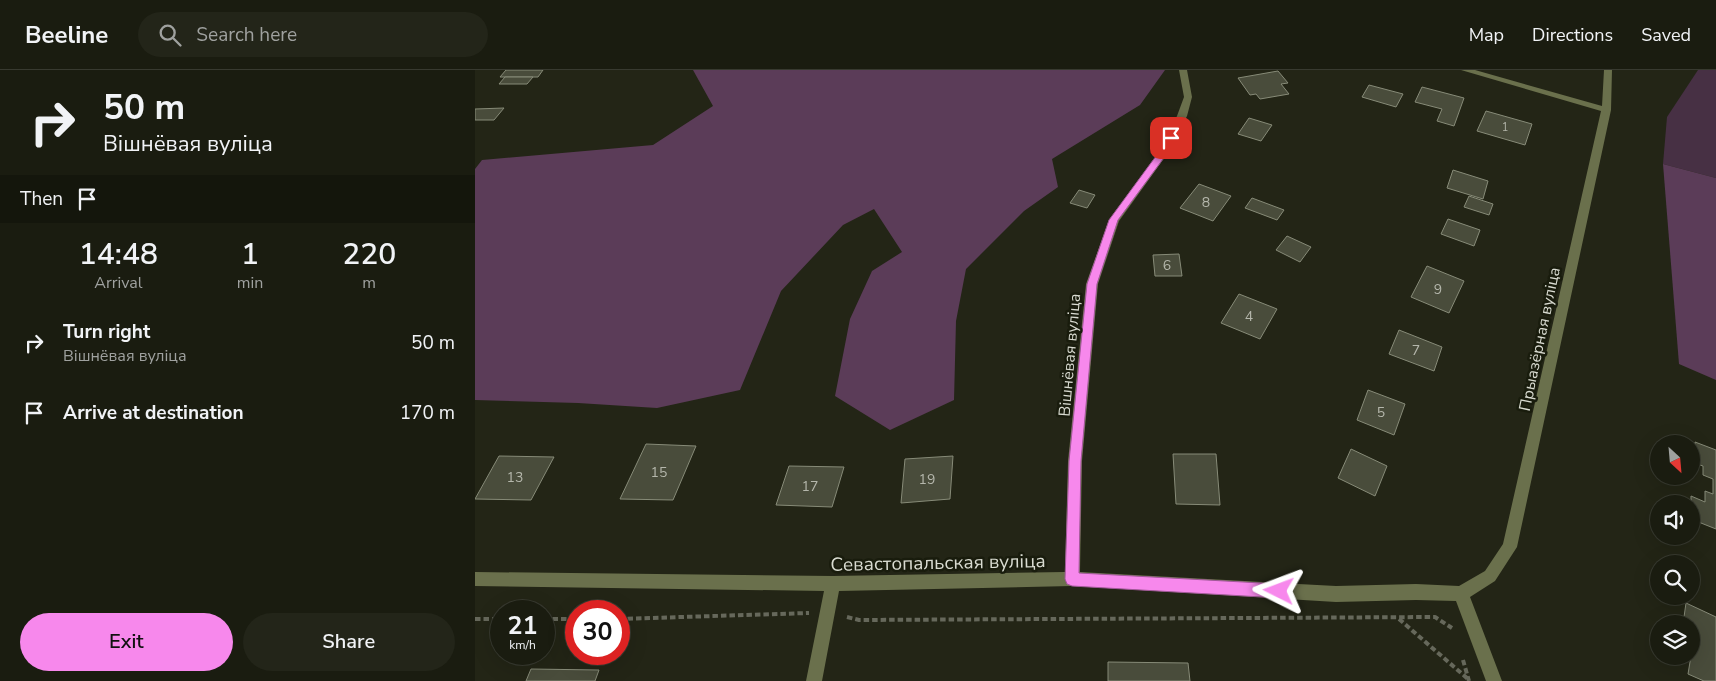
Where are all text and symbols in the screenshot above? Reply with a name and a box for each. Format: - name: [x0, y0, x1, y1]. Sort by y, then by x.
- search box: [138, 12, 488, 57]
- text: Beeline: [25, 19, 108, 51]
- icon: search: [156, 21, 184, 49]
- text: Search here: [196, 22, 297, 48]
- text: Map: [1469, 23, 1504, 47]
- text: Directions: [1532, 23, 1613, 47]
- text: Saved: [1641, 23, 1691, 47]
- text: 50 m: [103, 84, 185, 131]
- icon: right: [20, 90, 85, 155]
- pin: [1150, 117, 1192, 159]
- house number: 1: [1502, 120, 1508, 135]
- icon: arrive: [1157, 124, 1185, 152]
- text: Вішнёвая вуліца: [103, 129, 273, 159]
- icon: arrive: [73, 185, 101, 213]
- text: Then: [20, 186, 63, 212]
- house number: 8: [1202, 193, 1210, 212]
- text: 14:48: [79, 234, 158, 275]
- text: 1: [241, 234, 259, 275]
- text: 220: [342, 234, 396, 275]
- house number: 6: [1163, 256, 1171, 275]
- street label: Прыазёрная вуліца: [1514, 265, 1566, 413]
- text: Arrival: [94, 272, 142, 294]
- text: min: [237, 272, 263, 294]
- text: m: [362, 272, 376, 294]
- house number: 9: [1434, 280, 1442, 299]
- street label: Вішнёвая вуліца: [1054, 293, 1086, 418]
- house number: 4: [1245, 307, 1253, 326]
- text: Turn right: [63, 319, 150, 345]
- icon: right: [20, 329, 48, 357]
- text: 50 m: [411, 330, 455, 356]
- house number: 7: [1412, 341, 1420, 360]
- text: Вішнёвая вуліца: [63, 345, 187, 367]
- icon: arrive: [20, 399, 48, 427]
- text: Arrive at destination: [63, 400, 244, 426]
- text: 170 m: [400, 400, 455, 426]
- house number: 5: [1377, 403, 1385, 422]
- north arrow: [1650, 435, 1700, 485]
- map controls: [1650, 435, 1700, 665]
- house number: 15: [651, 463, 667, 482]
- house number: 13: [507, 468, 523, 487]
- house number: 19: [919, 470, 935, 489]
- house number: 17: [802, 477, 818, 496]
- button: sound: [1650, 495, 1700, 545]
- street label: Севастопальская вуліца: [830, 548, 1046, 578]
- button: search: [1650, 555, 1700, 605]
- position arrow: [1252, 564, 1304, 616]
- speed limit sign: 30: [565, 600, 630, 665]
- text: 21: [507, 609, 538, 643]
- button: Exit: [20, 613, 233, 671]
- button: Share: [243, 613, 455, 671]
- button: layers: [1650, 615, 1700, 665]
- text: km/h: [509, 637, 536, 653]

